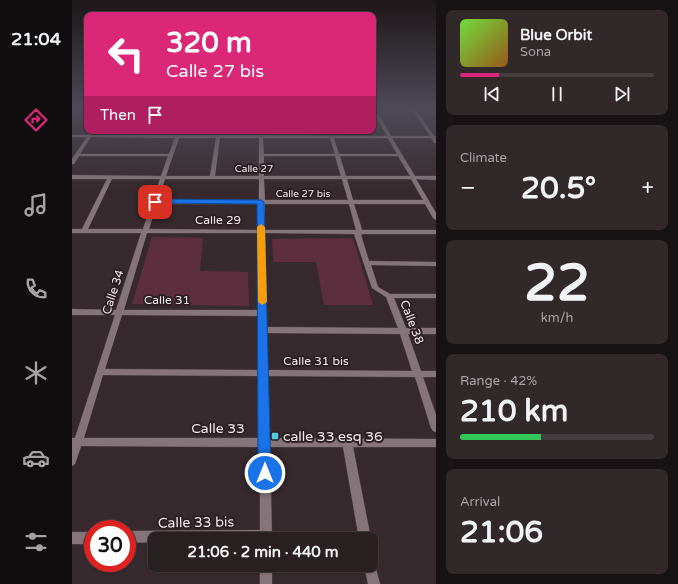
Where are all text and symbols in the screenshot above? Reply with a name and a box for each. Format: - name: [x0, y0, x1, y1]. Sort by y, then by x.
- text: 320 m: [166, 26, 252, 60]
- text: Blue Orbit: [520, 26, 592, 44]
- text: 21:04: [11, 28, 61, 50]
- icon: left: [100, 28, 152, 80]
- text: Sona: [520, 44, 551, 60]
- text: Calle 27 bis: [166, 60, 264, 82]
- icon: previous: [481, 83, 503, 105]
- icon: pause: [546, 83, 568, 105]
- icon: next: [611, 83, 633, 105]
- icon: arrive: [144, 104, 166, 126]
- icon: directions: [22, 106, 50, 134]
- text: Then: [100, 106, 136, 124]
- text: Climate: [460, 150, 507, 166]
- street label: Calle 27: [235, 163, 273, 175]
- text: 20.5°: [521, 170, 596, 207]
- text: −: [460, 175, 476, 201]
- text: +: [642, 175, 654, 201]
- pin: [138, 185, 172, 219]
- street label: Calle 27 bis: [276, 188, 330, 200]
- icon: music: [22, 191, 50, 219]
- icon: arrive: [144, 191, 166, 213]
- street label: Calle 29: [195, 213, 241, 227]
- text: 22: [524, 252, 590, 315]
- street label: Calle 34: [99, 268, 127, 316]
- icon: phone: [22, 275, 50, 303]
- street label: Calle 31: [144, 293, 190, 307]
- street label: Calle 38: [397, 298, 427, 346]
- text: km/h: [541, 310, 573, 326]
- street label: Calle 31 bis: [283, 354, 349, 368]
- icon: climate: [22, 359, 50, 387]
- text: Range · 42%: [460, 373, 537, 389]
- text: 210 km: [460, 393, 568, 430]
- street label: Calle 33: [191, 420, 245, 437]
- place label: calle 33 esq 36: [283, 428, 383, 445]
- marker: calle 33 esq 36: [270, 431, 280, 441]
- icon: car: [22, 444, 50, 472]
- position arrow: [244, 452, 286, 494]
- text: Arrival: [460, 494, 500, 510]
- street label: Calle 33 bis: [158, 513, 235, 532]
- text: 21:06: [460, 514, 543, 551]
- speed limit sign: 30: [84, 520, 136, 572]
- icon: filters: [22, 528, 50, 556]
- text: 21:06 · 2 min · 440 m: [188, 543, 338, 561]

